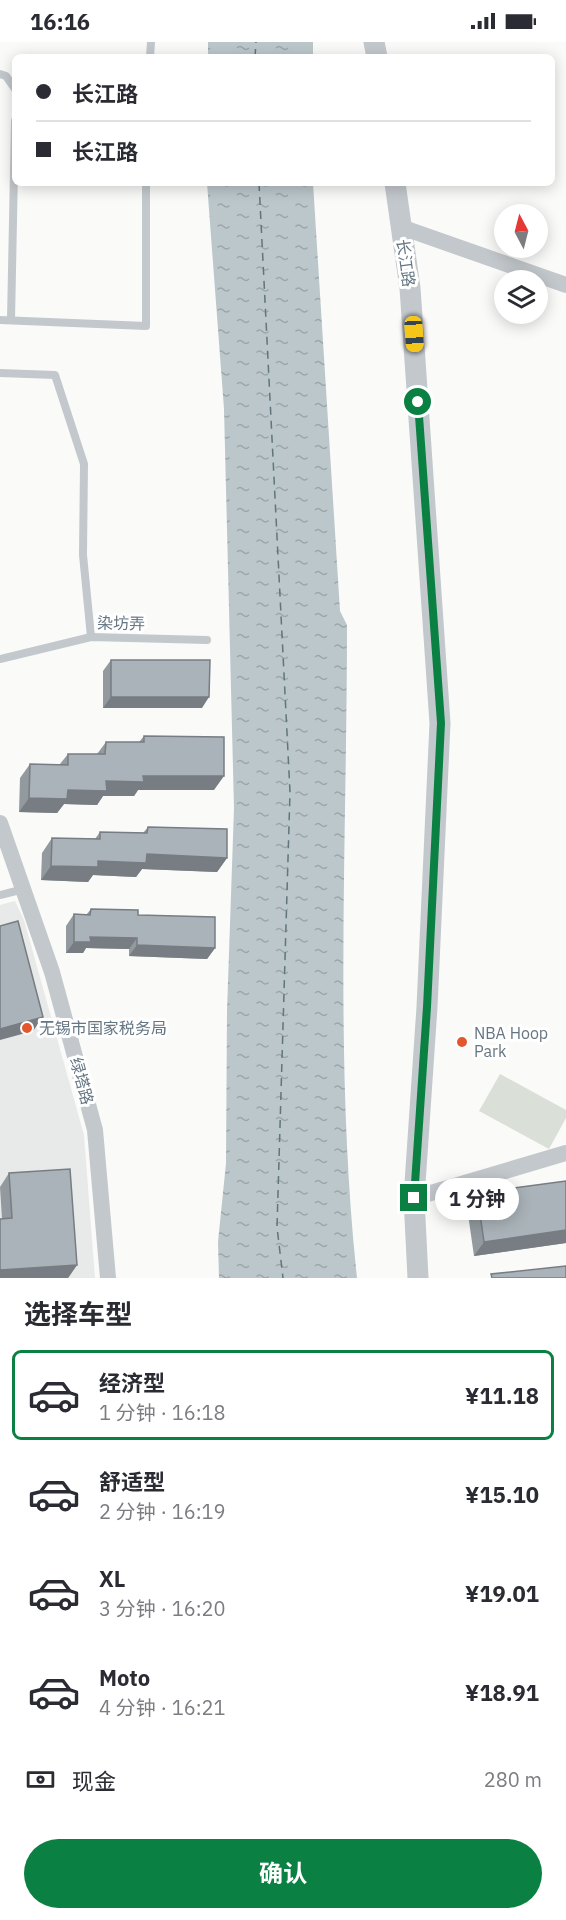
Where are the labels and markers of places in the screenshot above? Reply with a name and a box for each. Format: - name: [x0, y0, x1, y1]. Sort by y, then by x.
- place label: 无锡市国家税务局: [39, 1018, 167, 1038]
- marker: 无锡市国家税务局: [20, 1021, 34, 1035]
- place label: NBA Hoop Park: [474, 1023, 548, 1061]
- marker: NBA Hoop Park: [455, 1035, 469, 1049]

